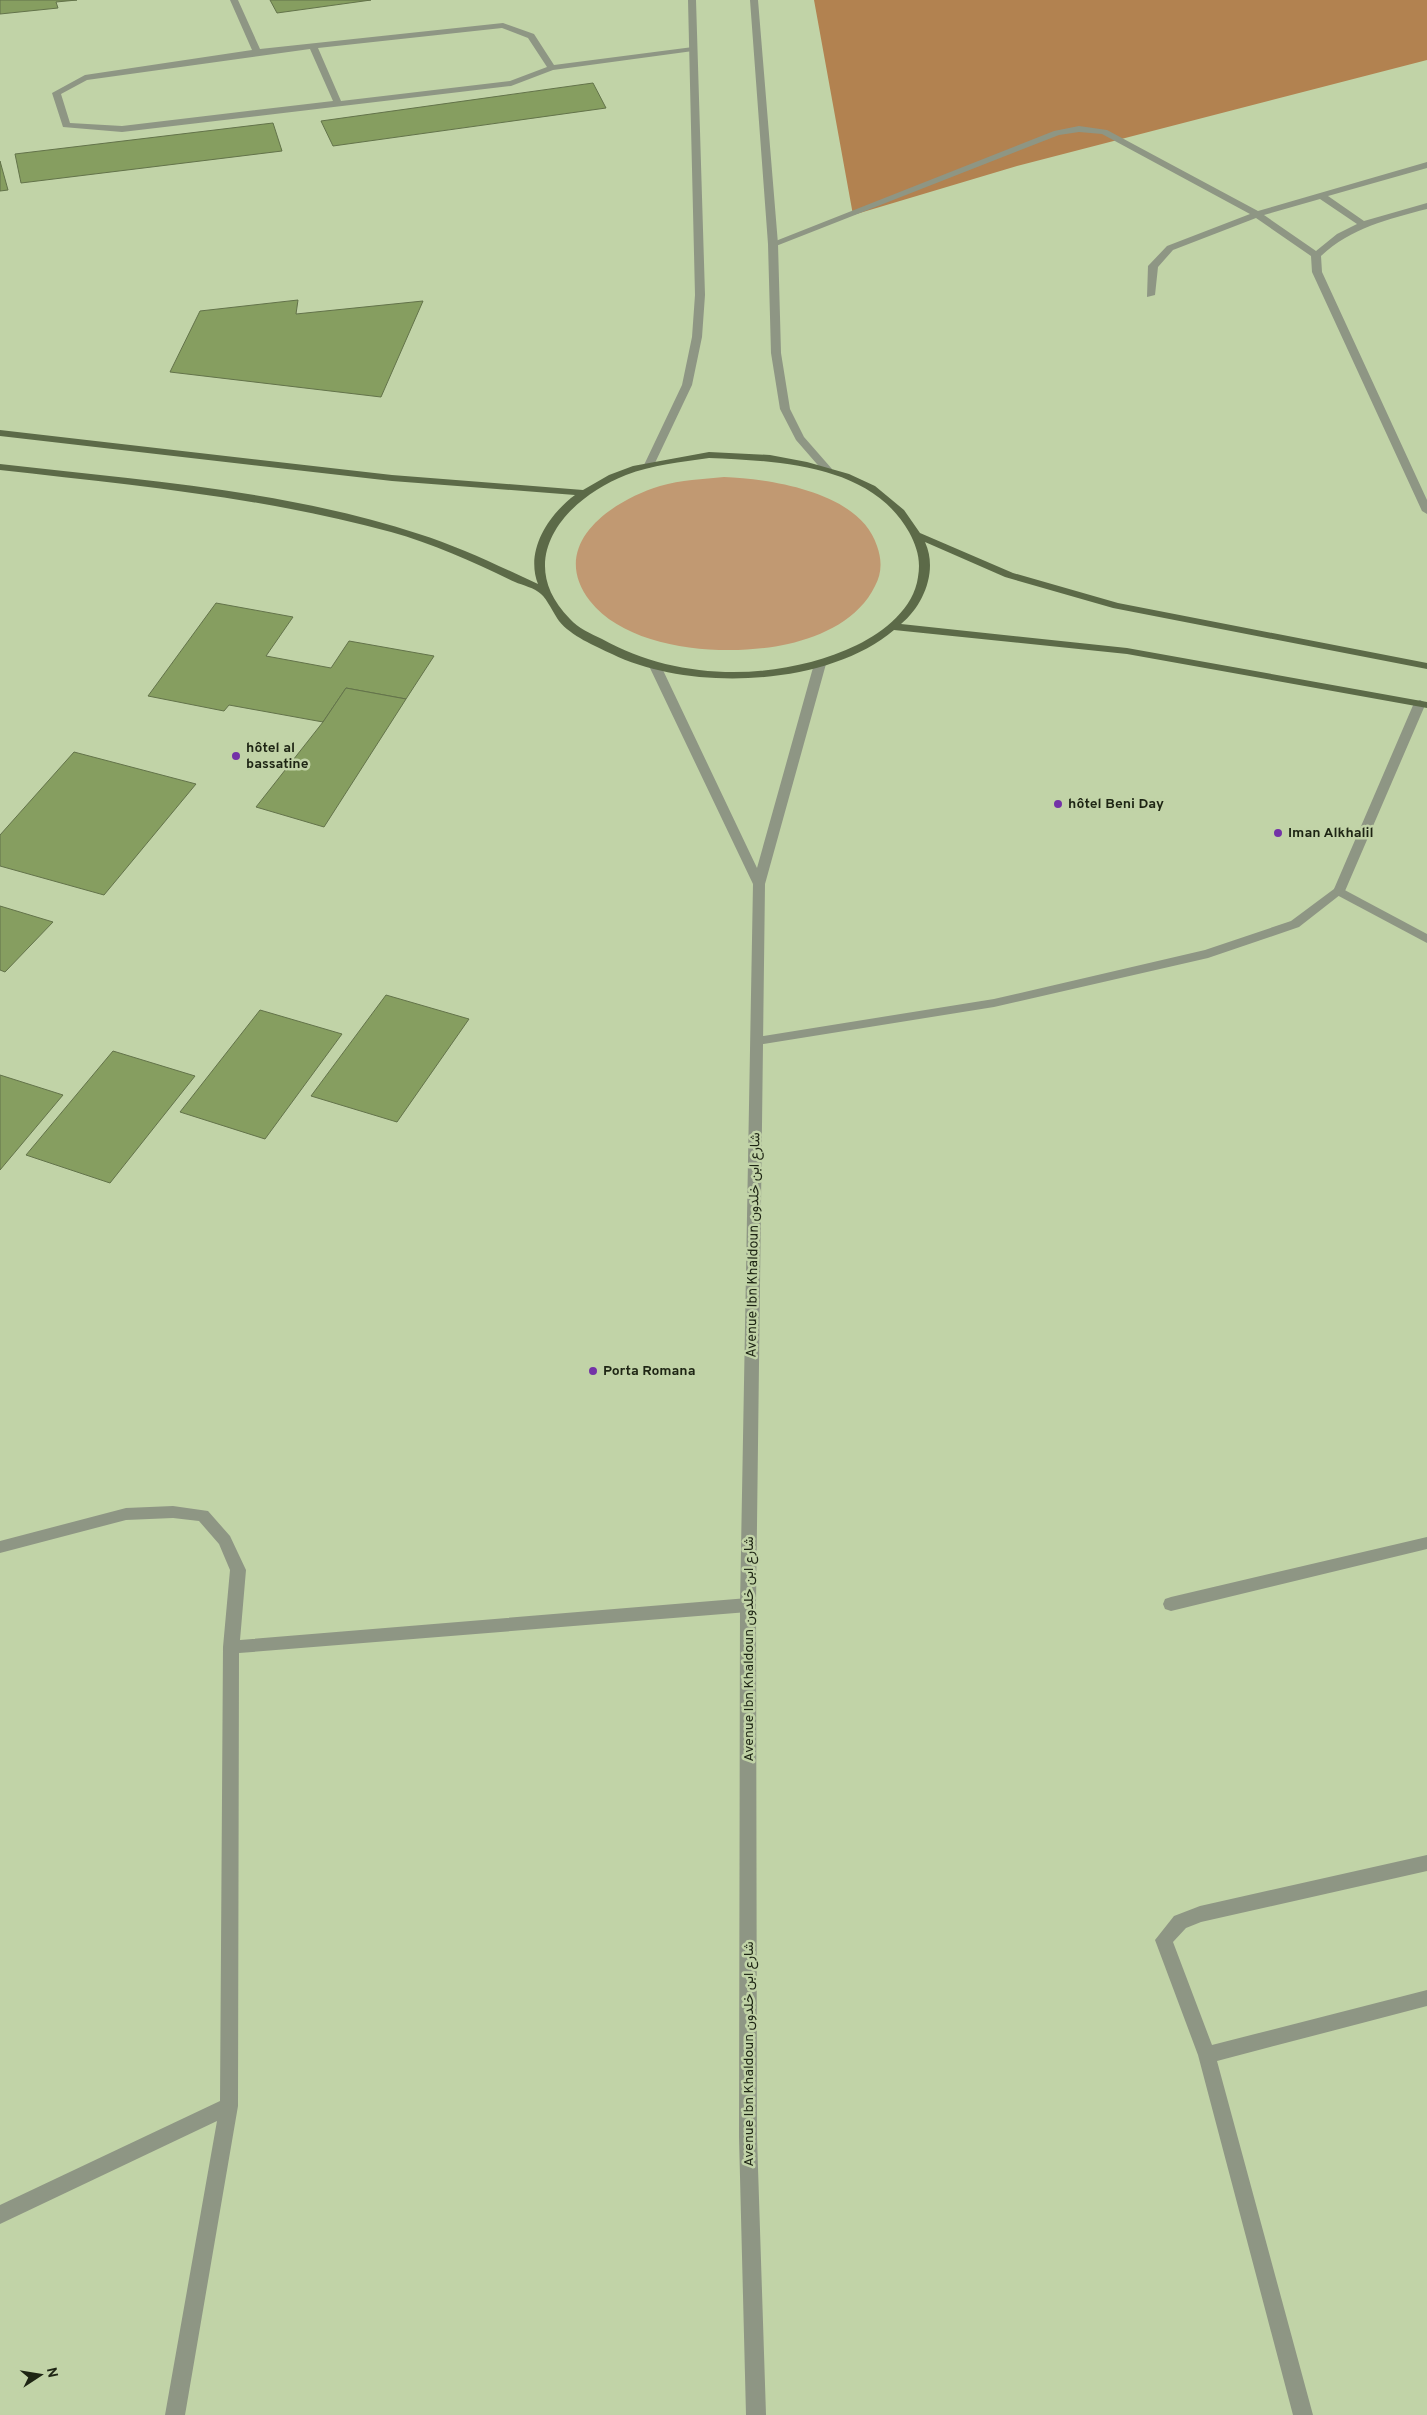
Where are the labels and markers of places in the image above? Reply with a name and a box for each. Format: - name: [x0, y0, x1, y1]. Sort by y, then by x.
- place label: hôtel al bassatine: [246, 740, 309, 773]
- marker: hôtel al bassatine: [230, 750, 242, 762]
- place label: hôtel Beni Day: [1068, 796, 1164, 813]
- marker: hôtel Beni Day: [1052, 798, 1064, 810]
- place label: Iman Alkhalil: [1288, 825, 1374, 842]
- marker: Iman Alkhalil: [1272, 827, 1284, 839]
- place label: Porta Romana: [603, 1363, 695, 1380]
- marker: Porta Romana: [587, 1365, 599, 1377]

